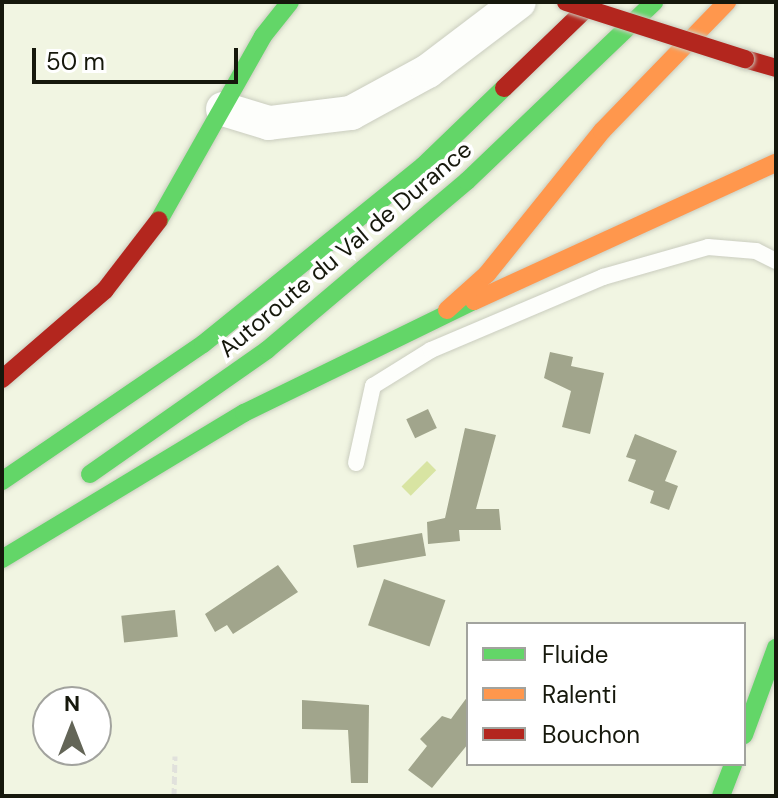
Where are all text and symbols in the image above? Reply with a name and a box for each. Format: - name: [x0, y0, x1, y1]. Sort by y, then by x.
- scale bar: [36, 32, 242, 82]
- text: 50 m: [46, 46, 105, 77]
- street label: Autoroute du Val de Durance: [213, 135, 477, 363]
- legend: [466, 622, 746, 766]
- text: Fluide: [542, 639, 608, 670]
- text: Ralenti: [542, 679, 617, 710]
- north arrow: [32, 686, 112, 766]
- text: N: [64, 689, 80, 718]
- text: Bouchon: [542, 719, 640, 750]

